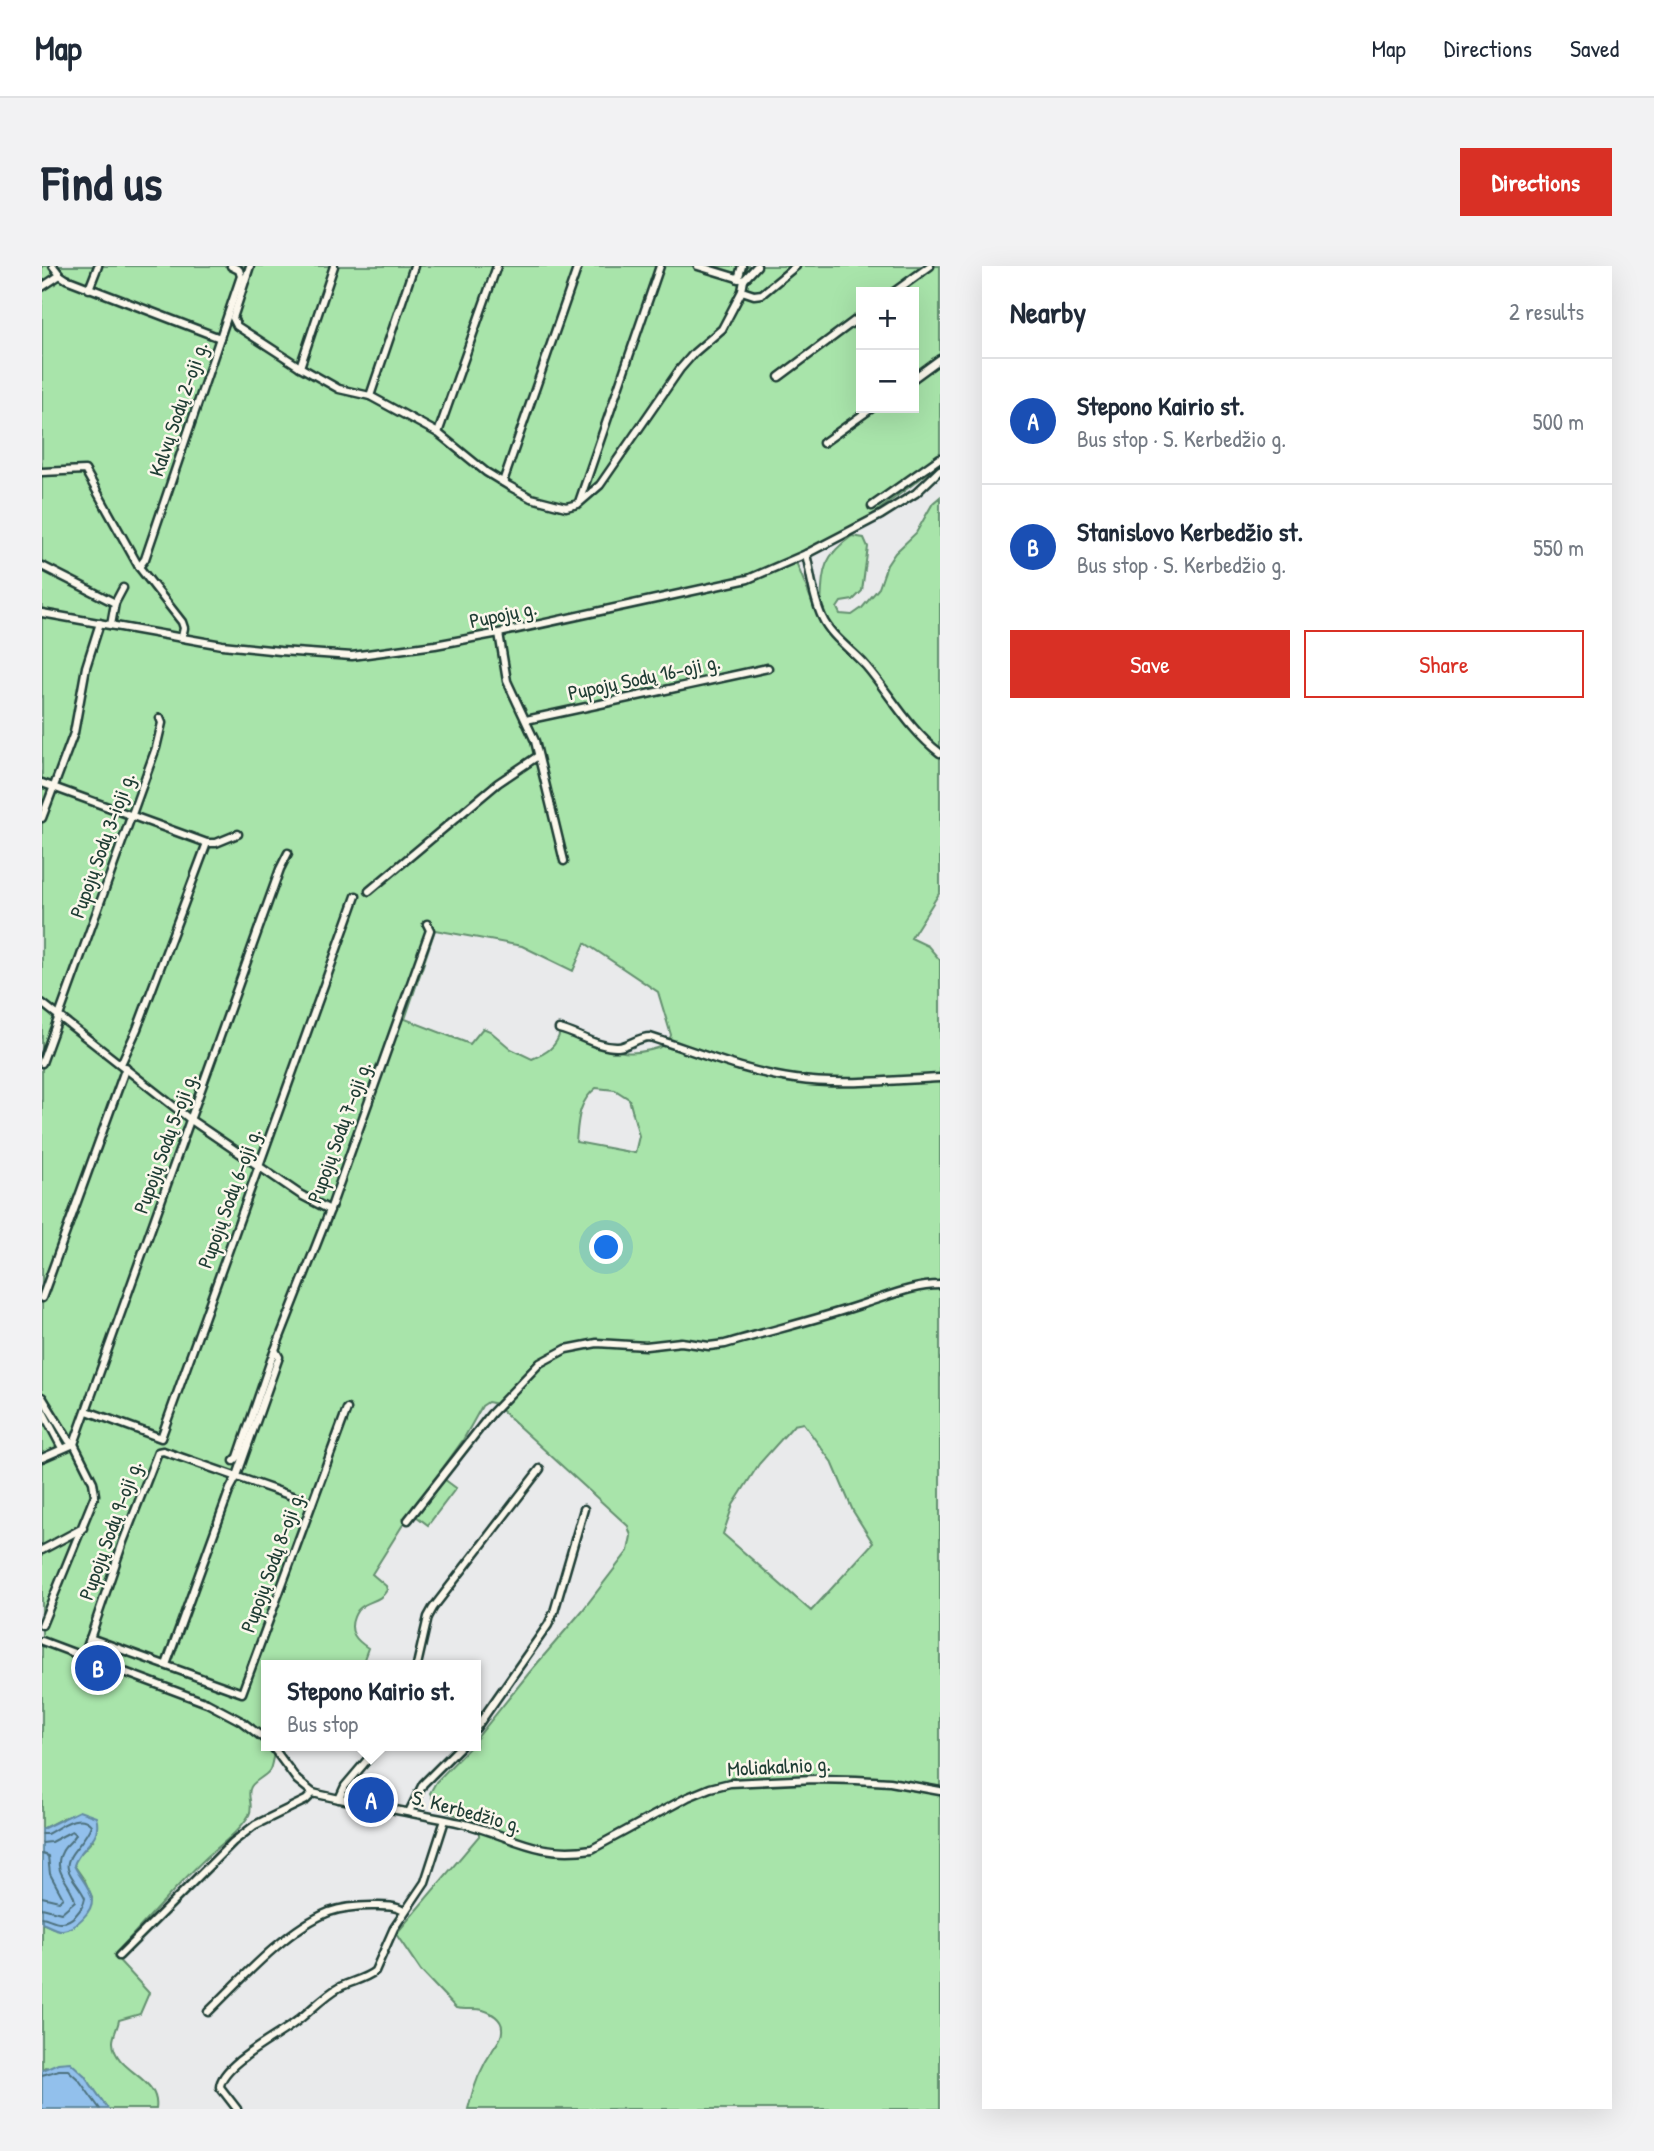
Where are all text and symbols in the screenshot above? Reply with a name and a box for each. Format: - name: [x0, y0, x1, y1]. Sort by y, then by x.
- text: Map: [35, 26, 82, 70]
- text: Map: [1372, 32, 1406, 64]
- text: Directions: [1444, 32, 1532, 64]
- text: Saved: [1570, 32, 1619, 64]
- button: Directions: [1460, 148, 1612, 216]
- text: Find us: [42, 149, 162, 215]
- map controls: [856, 287, 919, 413]
- button: +: [856, 287, 919, 350]
- text: Nearby: [1010, 292, 1086, 332]
- text: 2 results: [1509, 296, 1584, 327]
- street label: Kalvų Sodų 2-oji g.: [141, 338, 215, 480]
- button: −: [856, 350, 919, 413]
- text: Stepono Kairio st.: [1077, 388, 1244, 423]
- text: A: [1027, 406, 1039, 437]
- text: 500 m: [1533, 406, 1584, 437]
- text: Bus stop · S. Kerbedžio g.: [1077, 423, 1286, 454]
- text: Stanislovo Kerbedžio st.: [1077, 514, 1303, 549]
- text: B: [1027, 532, 1039, 563]
- text: 550 m: [1533, 532, 1584, 563]
- text: Bus stop · S. Kerbedžio g.: [1077, 549, 1286, 580]
- street label: Pupojų g.: [467, 593, 539, 635]
- button: Save: [1010, 630, 1290, 698]
- button: Share: [1304, 630, 1584, 698]
- street label: Pupojų Sodų 16-oji g.: [565, 647, 723, 707]
- street label: Pupojų Sodų 3-ioji g.: [62, 768, 142, 922]
- street label: Pupojų Sodų 7-oji g.: [300, 1057, 378, 1207]
- street label: Pupojų Sodų 5-oji g.: [126, 1069, 204, 1217]
- street label: Pupojų Sodų 6-oji g.: [190, 1124, 268, 1272]
- your location: [589, 1230, 623, 1264]
- street label: Pupojų Sodų 9-oji g.: [71, 1456, 149, 1604]
- street label: Pupojų Sodų 8-oji g.: [233, 1488, 311, 1636]
- pin: B: [75, 1642, 121, 1694]
- popup: [261, 1660, 481, 1751]
- text: Stepono Kairio st.: [287, 1673, 455, 1708]
- text: Bus stop: [287, 1708, 358, 1739]
- street label: Moliakalnio g.: [727, 1749, 831, 1783]
- pin: A: [348, 1774, 394, 1826]
- street label: S. Kerbedžio g.: [409, 1782, 525, 1840]

